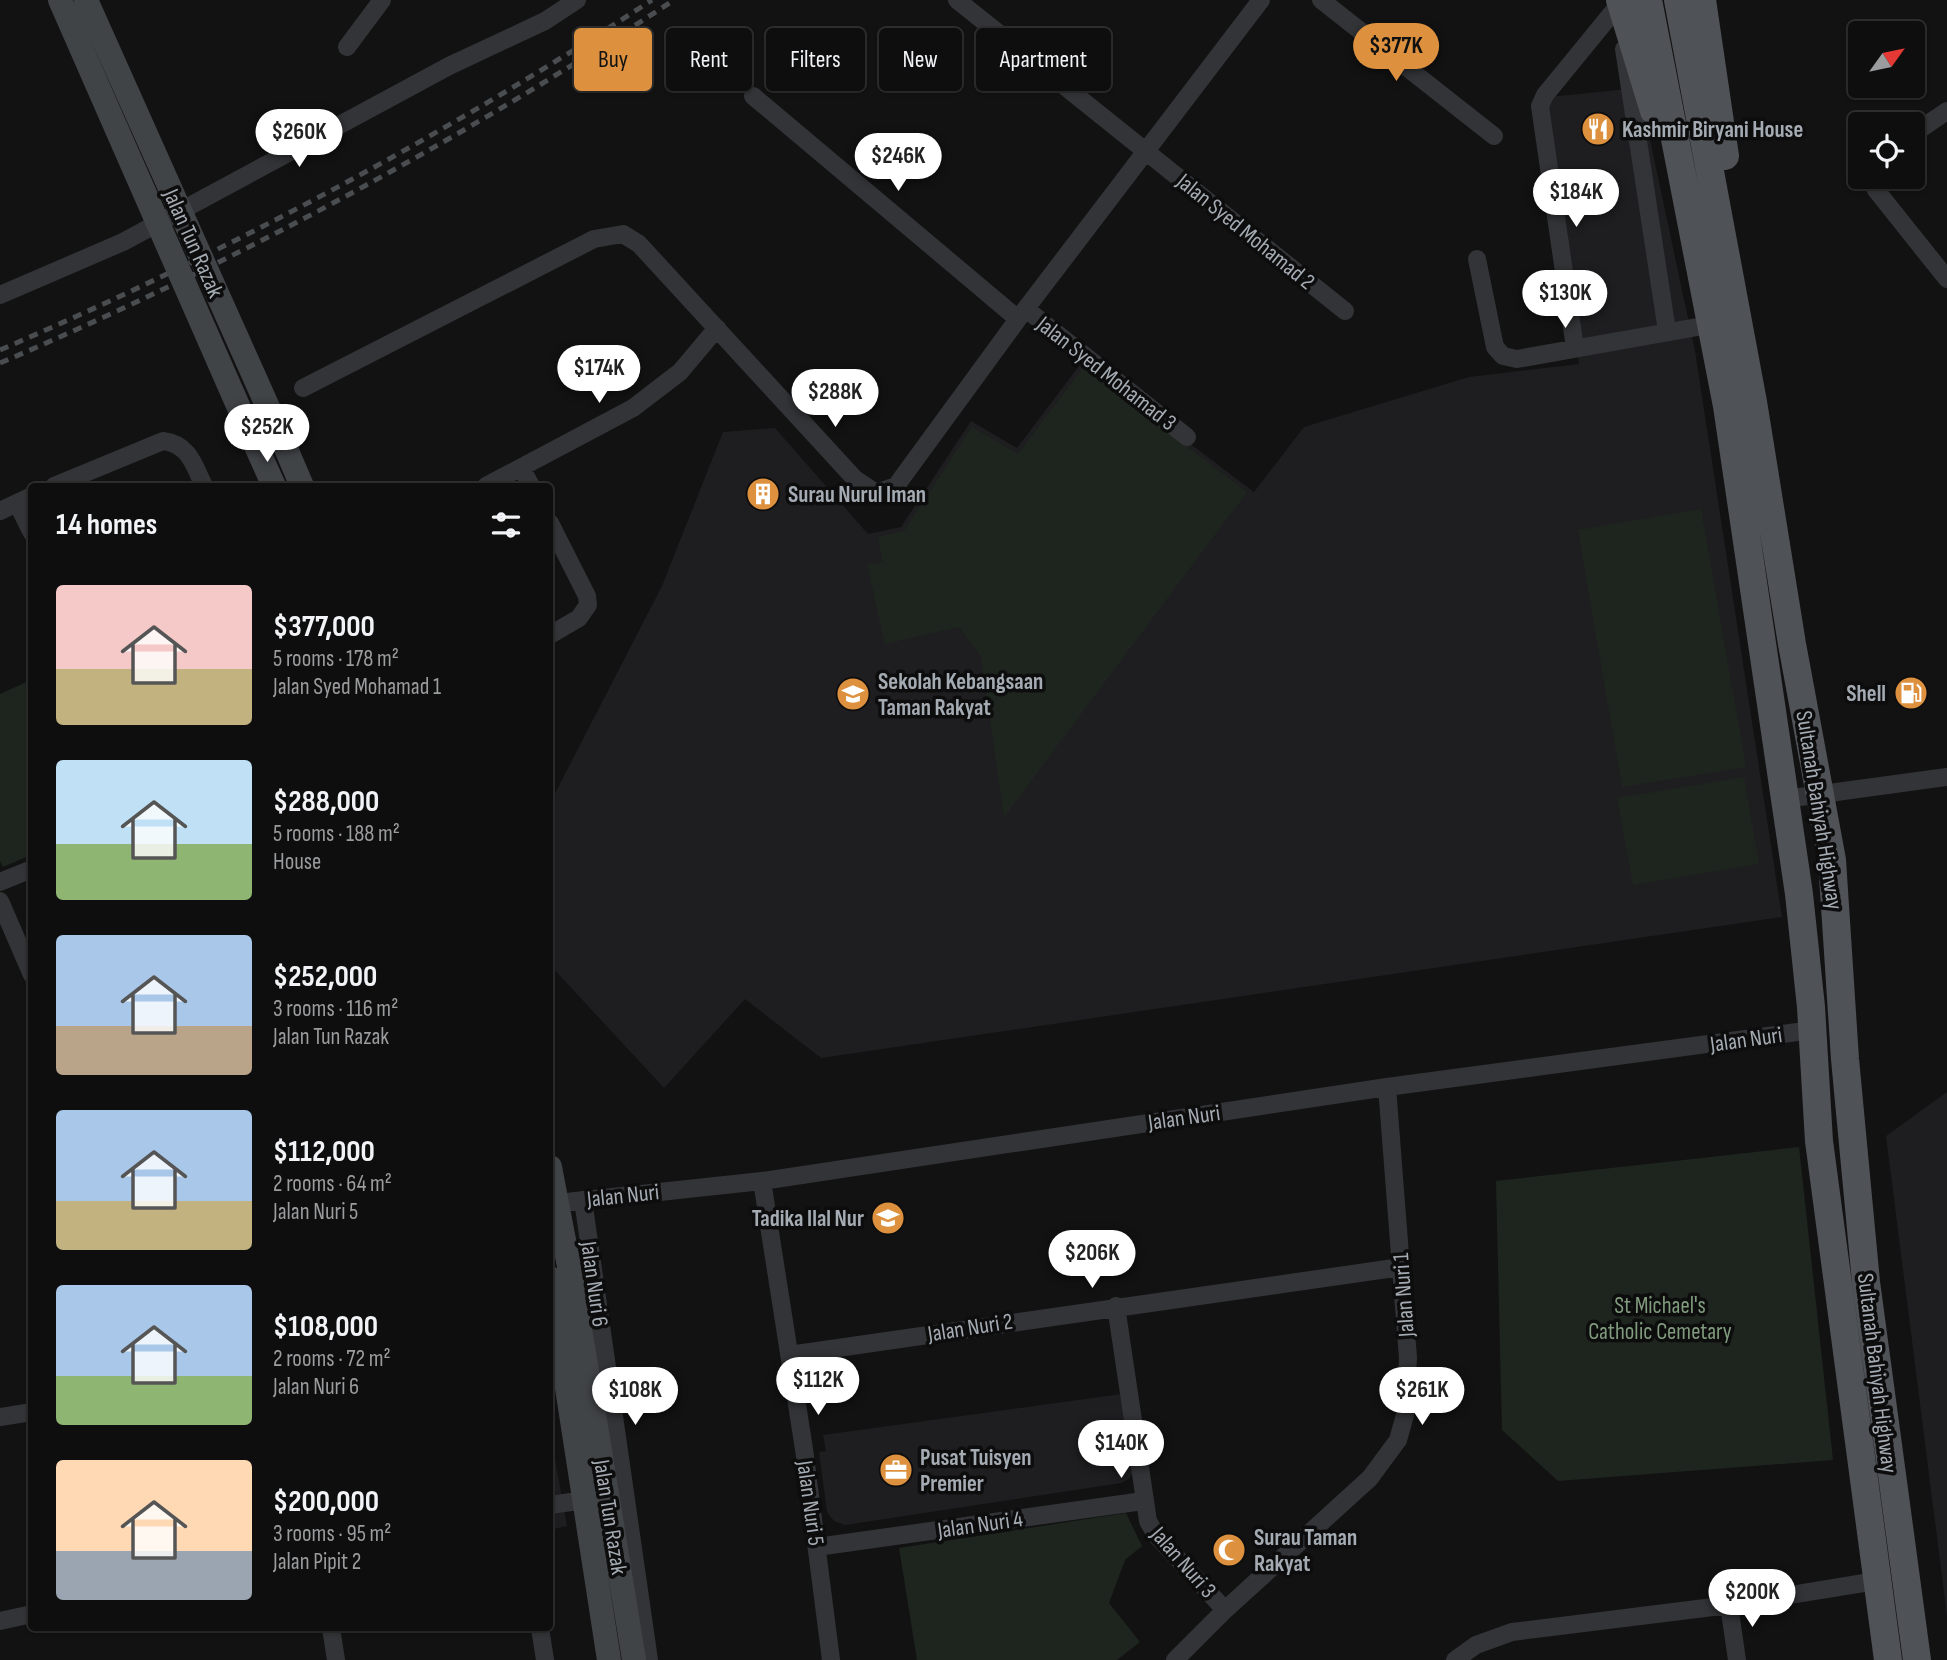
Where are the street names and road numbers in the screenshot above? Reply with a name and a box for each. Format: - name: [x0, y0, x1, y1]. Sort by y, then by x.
- street label: Jalan Syed Mohamad 2: [1170, 167, 1320, 296]
- street label: Jalan Tun Razak: [156, 184, 230, 302]
- street label: Jalan Syed Mohamad 3: [1030, 310, 1182, 437]
- street label: Sultanah Bahiyah Highway: [1789, 709, 1849, 912]
- street label: Jalan Nuri: [1707, 1021, 1784, 1059]
- street label: Jalan Nuri: [1145, 1099, 1222, 1137]
- street label: Jalan Nuri: [585, 1178, 661, 1214]
- street label: Jalan Nuri 6: [574, 1239, 614, 1329]
- street label: Jalan Nuri 1: [1387, 1252, 1421, 1339]
- street label: Sultanah Bahiyah Highway: [1851, 1272, 1903, 1475]
- street label: Jalan Nuri 2: [925, 1307, 1015, 1349]
- street label: Jalan Tun Razak: [587, 1457, 633, 1577]
- street label: Jalan Nuri 5: [790, 1458, 830, 1547]
- street label: Jalan Nuri 4: [935, 1505, 1025, 1545]
- street label: Jalan Nuri 3: [1144, 1520, 1222, 1604]

